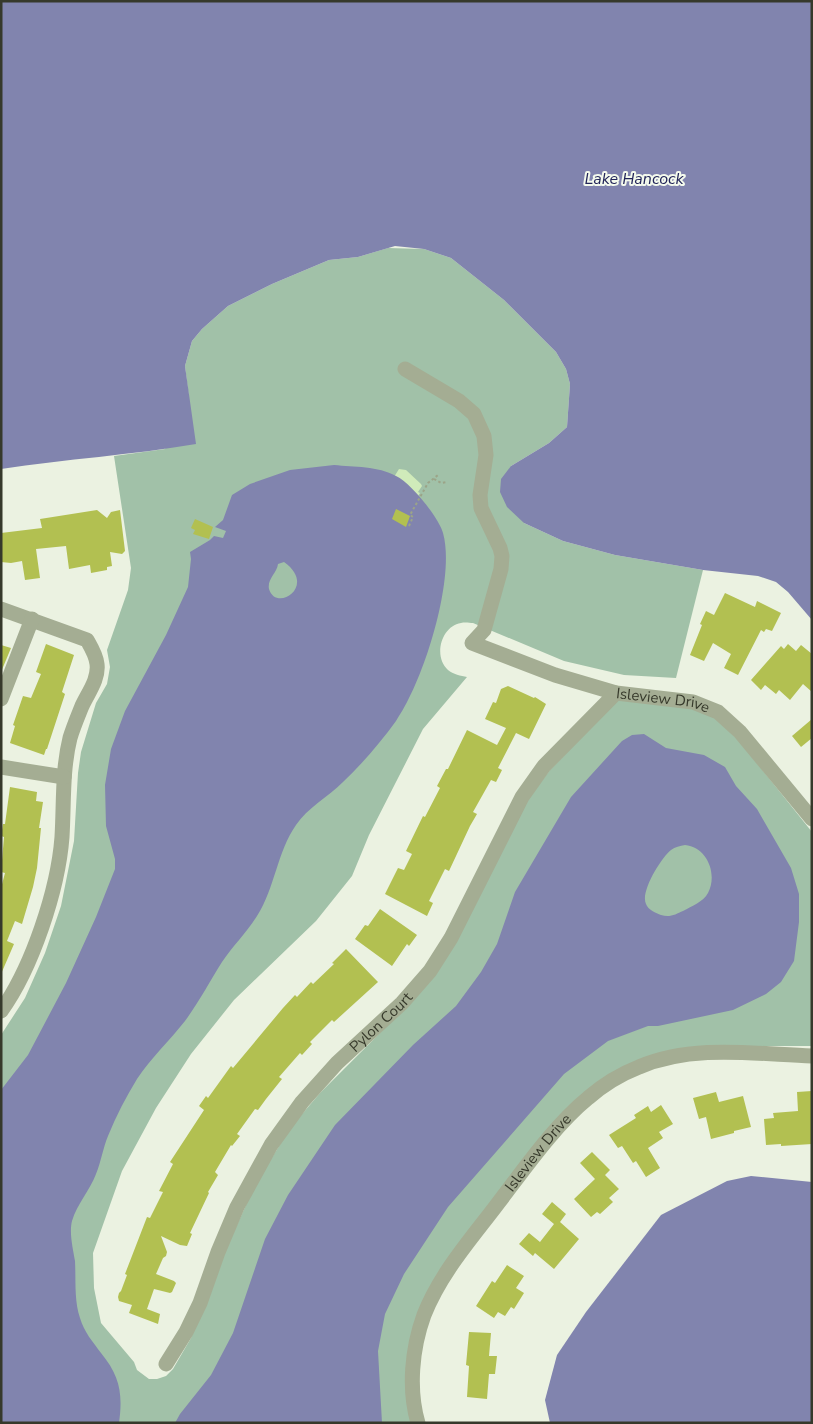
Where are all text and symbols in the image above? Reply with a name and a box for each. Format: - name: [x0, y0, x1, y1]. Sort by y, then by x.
- water label: Lake Hancock: [585, 168, 684, 190]
- street label: Isleview Drive: [615, 683, 713, 718]
- street label: Pylon Court: [345, 987, 418, 1057]
- street label: Isleview Drive: [500, 1109, 576, 1196]

